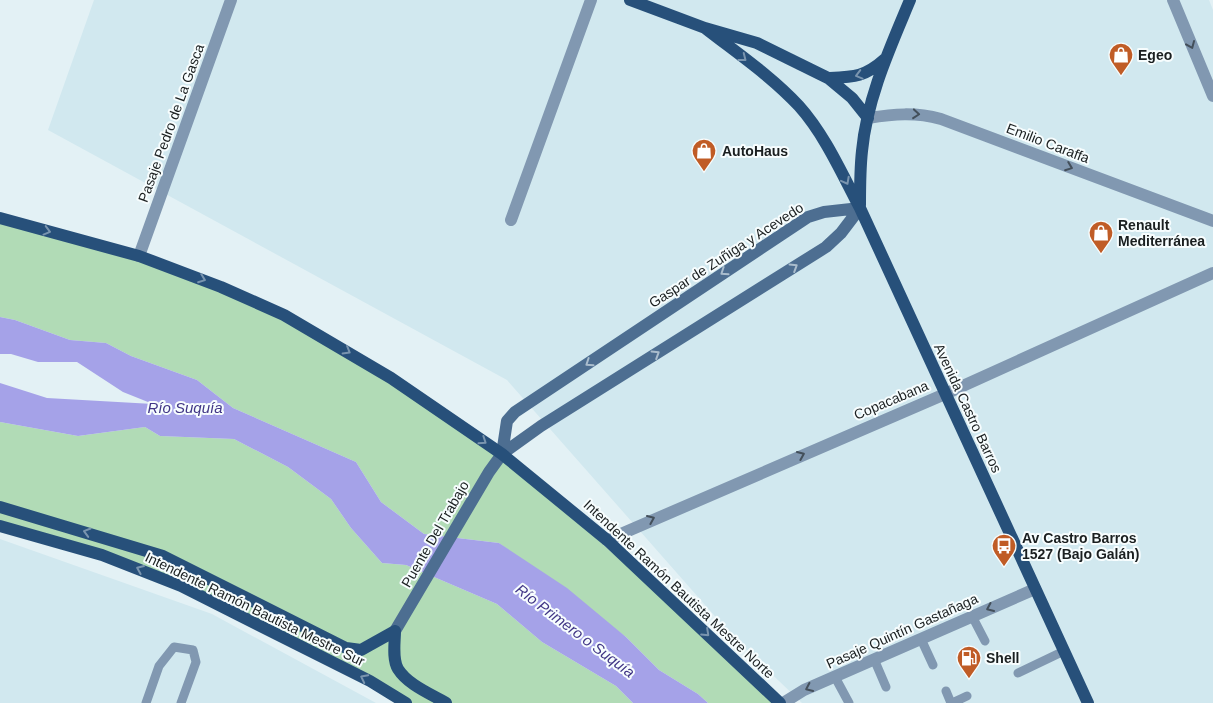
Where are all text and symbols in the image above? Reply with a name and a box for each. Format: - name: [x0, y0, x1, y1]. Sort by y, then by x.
- one-way arrow: [1185, 40, 1196, 49]
- street label: Pasaje Pedro de La Gasca: [135, 41, 207, 204]
- shop icon: Egeo: [1108, 42, 1134, 76]
- place label: Egeo: [1138, 47, 1172, 63]
- one-way arrow: [737, 52, 746, 60]
- one-way arrow: [856, 69, 864, 79]
- one-way arrow: [913, 108, 921, 119]
- street label: Emilio Caraffa: [1004, 120, 1092, 166]
- shop icon: AutoHaus: [691, 138, 717, 172]
- place label: AutoHaus: [722, 143, 788, 159]
- one-way arrow: [1065, 161, 1073, 171]
- one-way arrow: [840, 176, 850, 185]
- street label: Gaspar de Zuñiga y Acevedo: [646, 199, 806, 311]
- place label: Renault Mediterránea: [1118, 217, 1205, 249]
- shop icon: Renault Mediterránea: [1088, 220, 1114, 254]
- one-way arrow: [43, 225, 52, 236]
- one-way arrow: [788, 264, 797, 274]
- one-way arrow: [720, 266, 729, 276]
- one-way arrow: [197, 273, 206, 283]
- street label: Avenida Castro Barros: [931, 341, 1005, 475]
- one-way arrow: [342, 345, 351, 355]
- one-way arrow: [651, 350, 660, 360]
- one-way arrow: [585, 356, 594, 366]
- street label: Copacabana: [851, 377, 931, 423]
- water label: Río Suquía: [147, 399, 223, 416]
- one-way arrow: [478, 434, 487, 444]
- one-way arrow: [796, 451, 805, 462]
- street label: Puente Del Trabajo: [398, 478, 472, 590]
- street label: Intendente Ramón Bautista Mestre Norte: [580, 496, 778, 682]
- one-way arrow: [646, 515, 655, 525]
- one-way arrow: [83, 528, 91, 538]
- place label: Av Castro Barros 1527 (Bajo Galán): [1022, 530, 1140, 562]
- bus stop icon: Av Castro Barros 1527 (Bajo Galán): [991, 533, 1017, 567]
- street label: Intendente Ramón Bautista Mestre Sur: [143, 549, 368, 669]
- one-way arrow: [136, 564, 144, 574]
- water label: Río Primero o Suquía: [513, 580, 638, 681]
- street label: Pasaje Quintín Gastañaga: [824, 590, 980, 672]
- one-way arrow: [986, 602, 995, 613]
- one-way arrow: [701, 627, 710, 636]
- fuel station icon: Shell: [956, 645, 982, 679]
- place label: Shell: [986, 650, 1019, 666]
- one-way arrow: [360, 674, 369, 684]
- one-way arrow: [805, 682, 814, 693]

